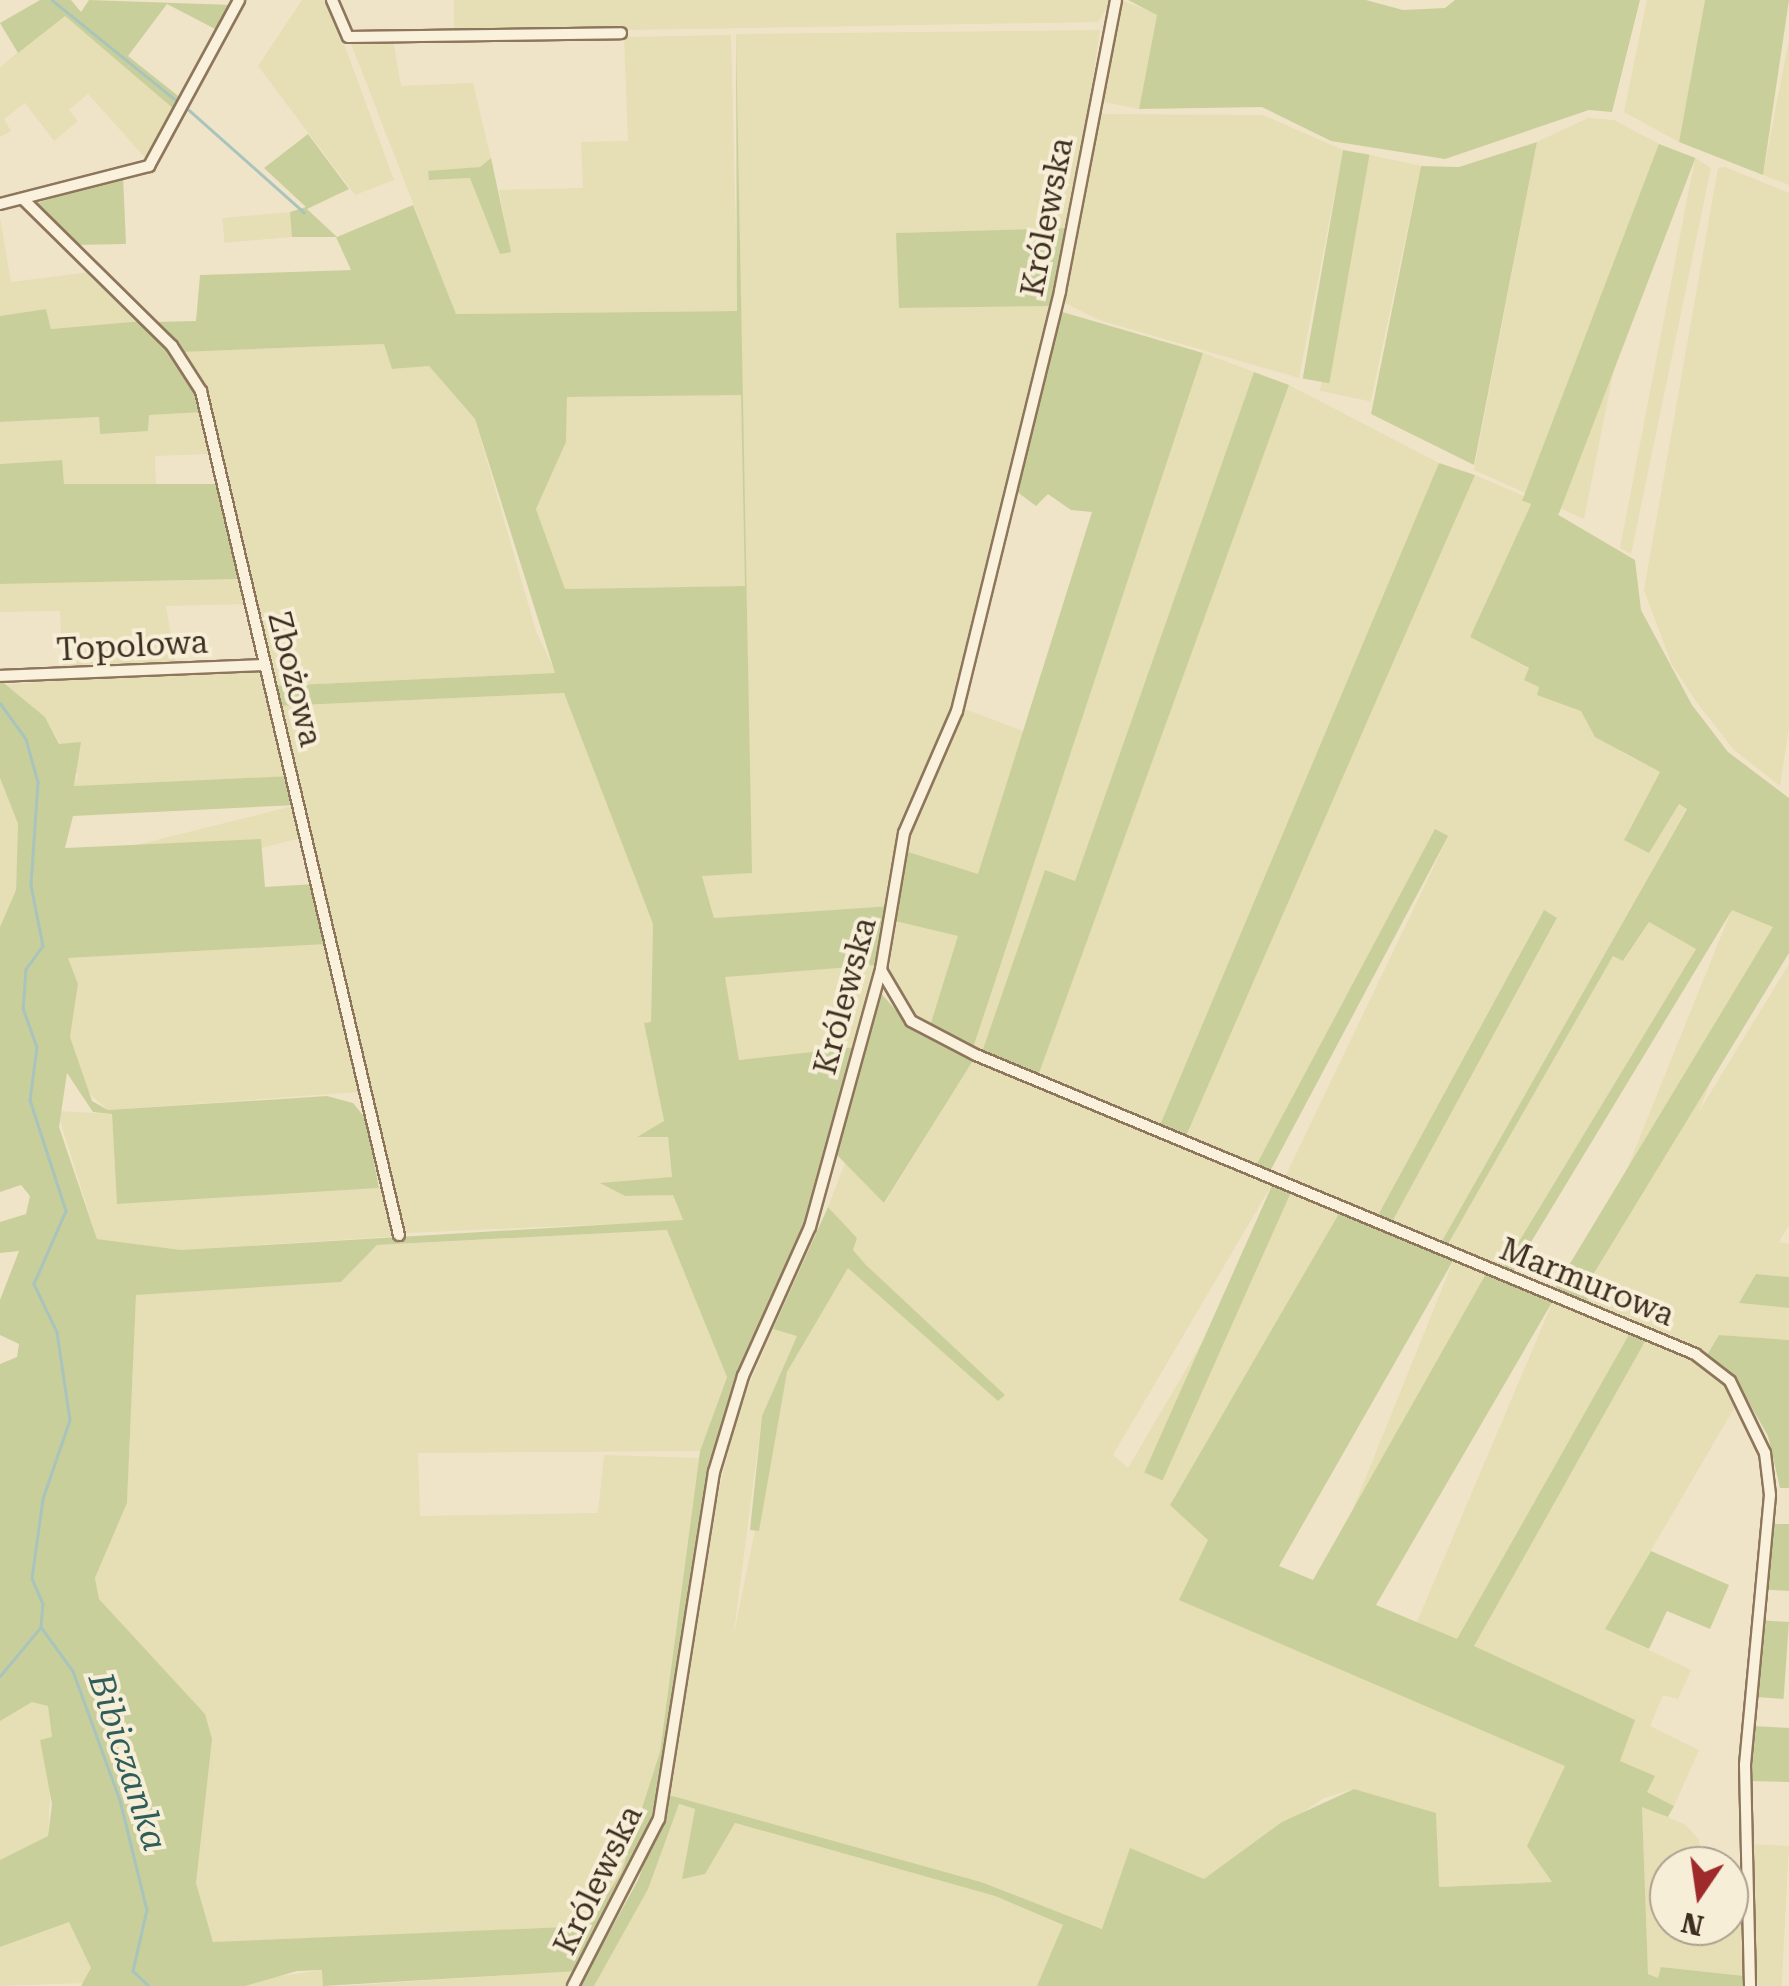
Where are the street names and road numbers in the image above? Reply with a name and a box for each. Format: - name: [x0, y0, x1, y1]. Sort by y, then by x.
- street label: Królewska: [1013, 134, 1081, 300]
- street label: Zbożowa: [260, 608, 330, 750]
- street label: Topolowa: [55, 623, 209, 669]
- street label: Królewska: [806, 913, 884, 1079]
- street label: Marmurowa: [1494, 1230, 1680, 1334]
- street label: Królewska: [545, 1799, 651, 1961]

